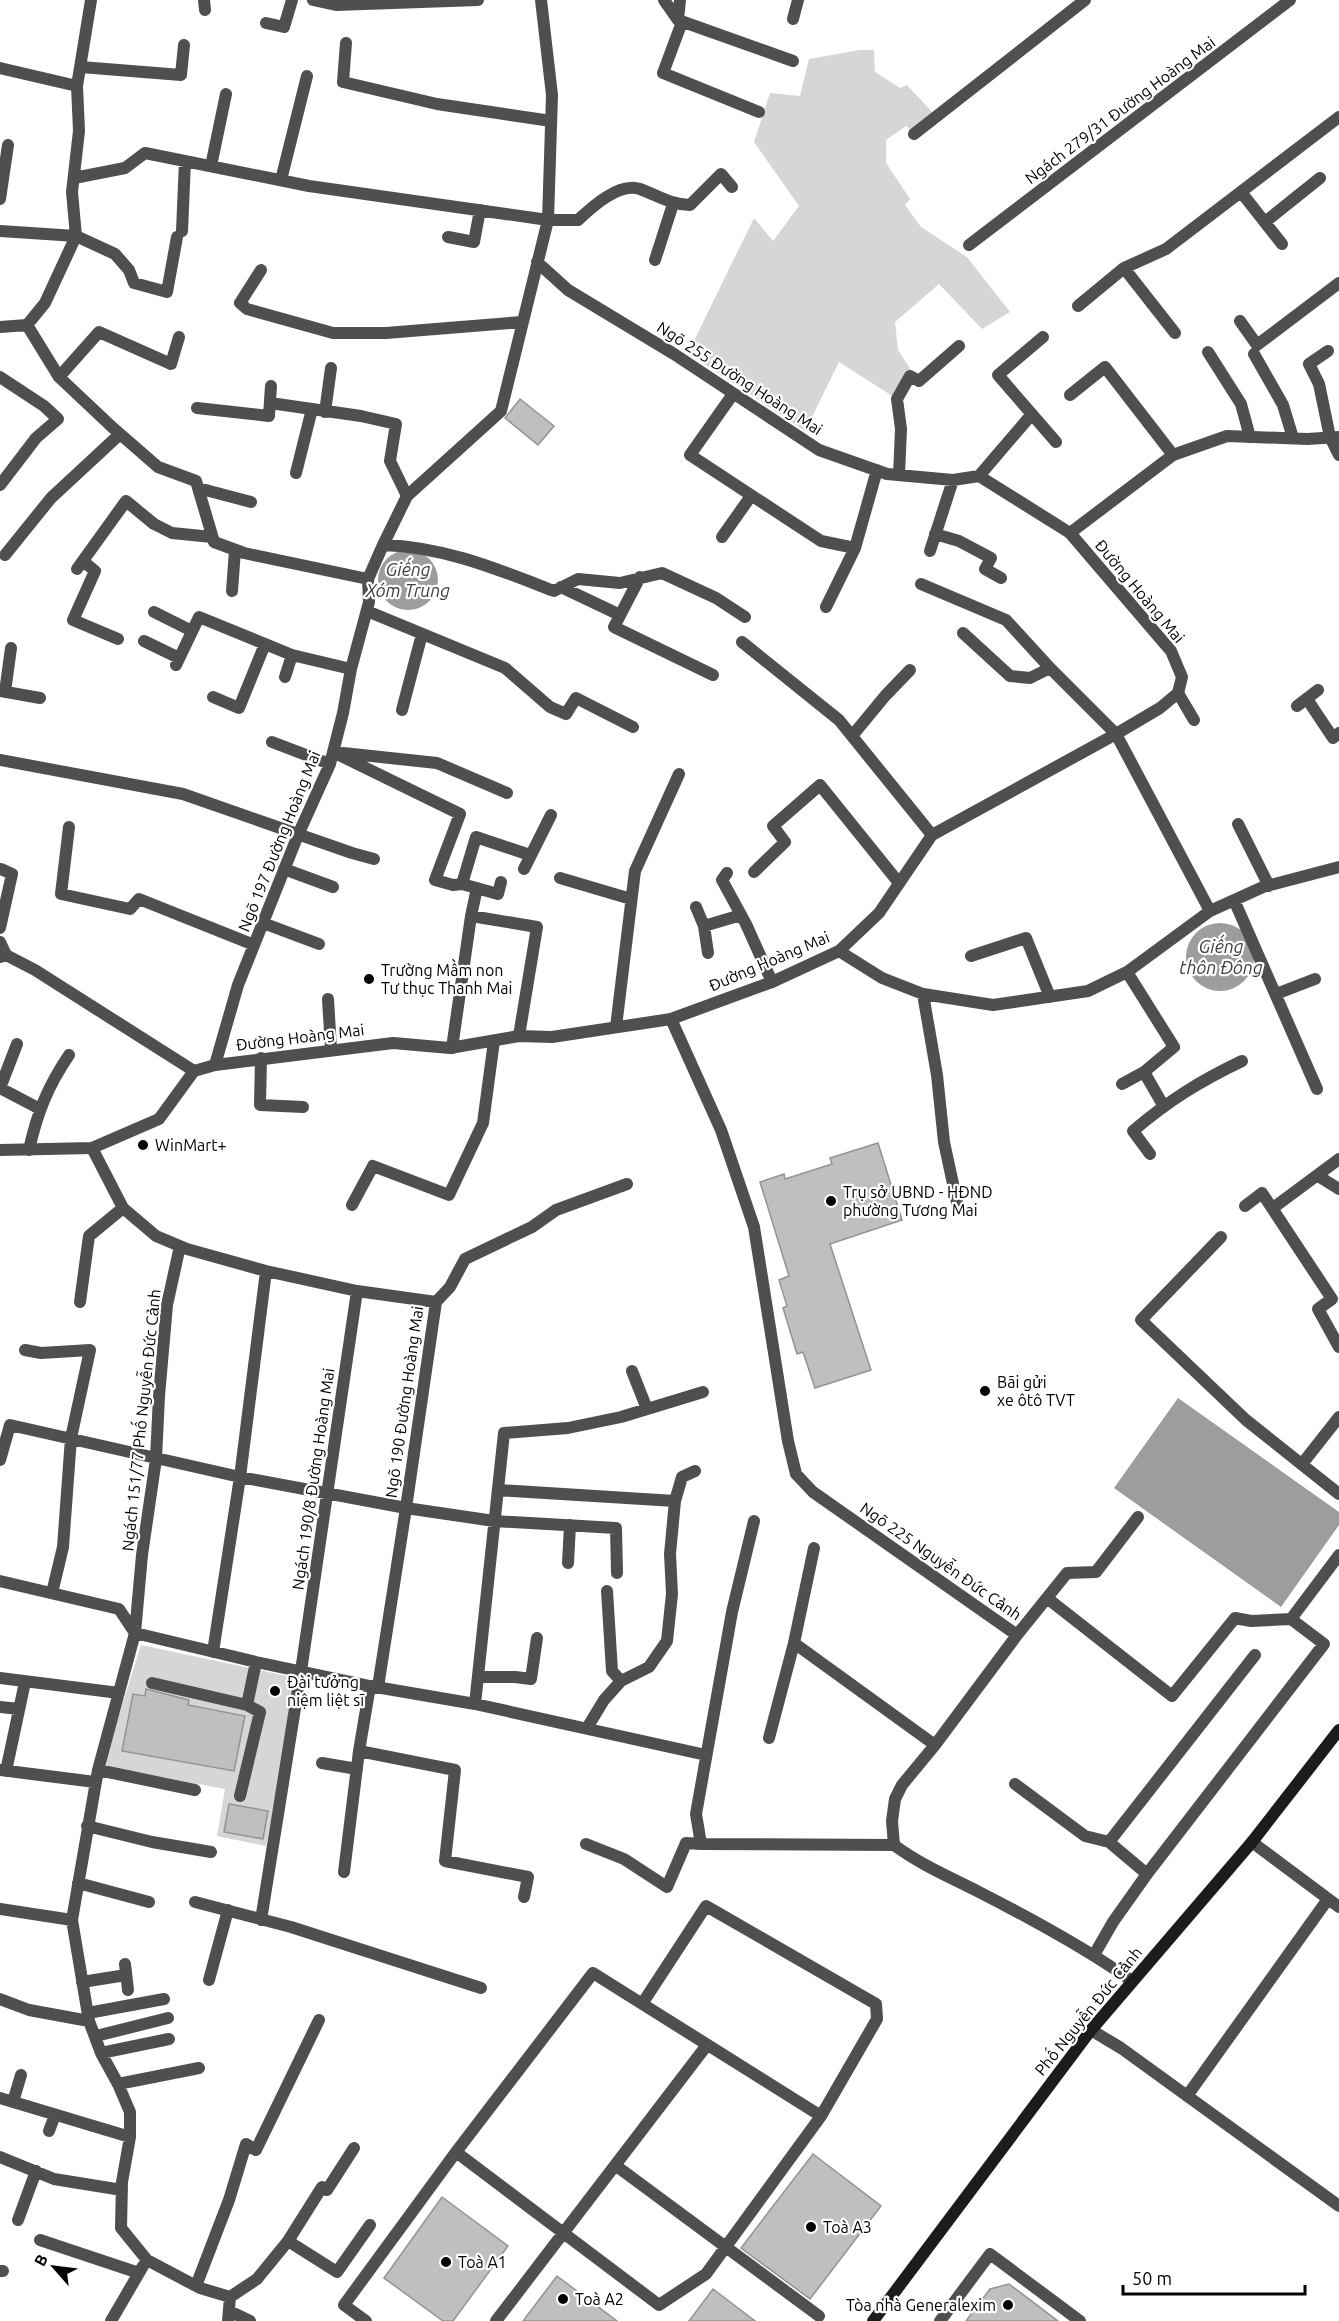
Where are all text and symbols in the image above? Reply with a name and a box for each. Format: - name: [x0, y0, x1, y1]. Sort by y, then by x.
- street label: Ngách 279/31 Đường Hoàng Mai: [1022, 33, 1218, 187]
- street label: Ngõ 255 Đường Hoàng Mai: [654, 318, 826, 438]
- street label: Đường Hoàng Mai: [1092, 536, 1188, 646]
- water label: Giếng Xóm Trung: [365, 557, 450, 600]
- street label: Ngõ 197 Đường Hoàng Mai: [234, 748, 324, 934]
- street label: Đường Hoàng Mai: [706, 927, 832, 995]
- water label: Giếng thôn Đông: [1179, 934, 1263, 977]
- place label: Trường Mầm non Tư thục Thanh Mai: [381, 958, 512, 997]
- marker: Trường Mầm non Tư thục Thanh Mai: [362, 972, 376, 986]
- street label: Đường Hoàng Mai: [235, 1020, 365, 1054]
- place label: WinMart+: [155, 1136, 227, 1154]
- marker: WinMart+: [136, 1138, 150, 1152]
- place label: Trụ sở UBND - HĐND phường Tương Mai: [843, 1183, 992, 1219]
- marker: Trụ sở UBND - HĐND phường Tương Mai: [824, 1194, 838, 1208]
- street label: Ngách 151/77 Phố Nguyễn Đức Cảnh: [115, 1288, 164, 1552]
- street label: Ngõ 190 Đường Hoàng Mai: [382, 1305, 426, 1499]
- street label: Ngách 190/8 Đường Hoàng Mai: [289, 1367, 337, 1591]
- place label: Bãi gửi xe ôtô TVT: [997, 1373, 1075, 1409]
- marker: Bãi gửi xe ôtô TVT: [978, 1384, 992, 1398]
- street label: Ngõ 225 Nguyễn Đức Cảnh: [857, 1496, 1027, 1624]
- place label: Đài tưởng niệm liệt sĩ: [287, 1673, 365, 1709]
- marker: Đài tưởng niệm liệt sĩ: [268, 1684, 282, 1698]
- street label: Phố Nguyễn Đức Cảnh: [1028, 1941, 1145, 2079]
- place label: Toà A3: [823, 2218, 872, 2236]
- marker: Toà A3: [804, 2220, 818, 2234]
- north arrow: [24, 2237, 84, 2297]
- text: B: [30, 2251, 51, 2269]
- place label: Toà A1: [458, 2253, 507, 2271]
- marker: Toà A1: [439, 2255, 453, 2269]
- scale bar: [1123, 2258, 1304, 2296]
- text: 50 m: [1132, 2268, 1172, 2288]
- place label: Toà A2: [575, 2290, 624, 2308]
- marker: Toà A2: [556, 2292, 570, 2306]
- place label: Tòa nhà Generalexim: [846, 2296, 996, 2314]
- marker: Tòa nhà Generalexim: [1001, 2298, 1015, 2312]

